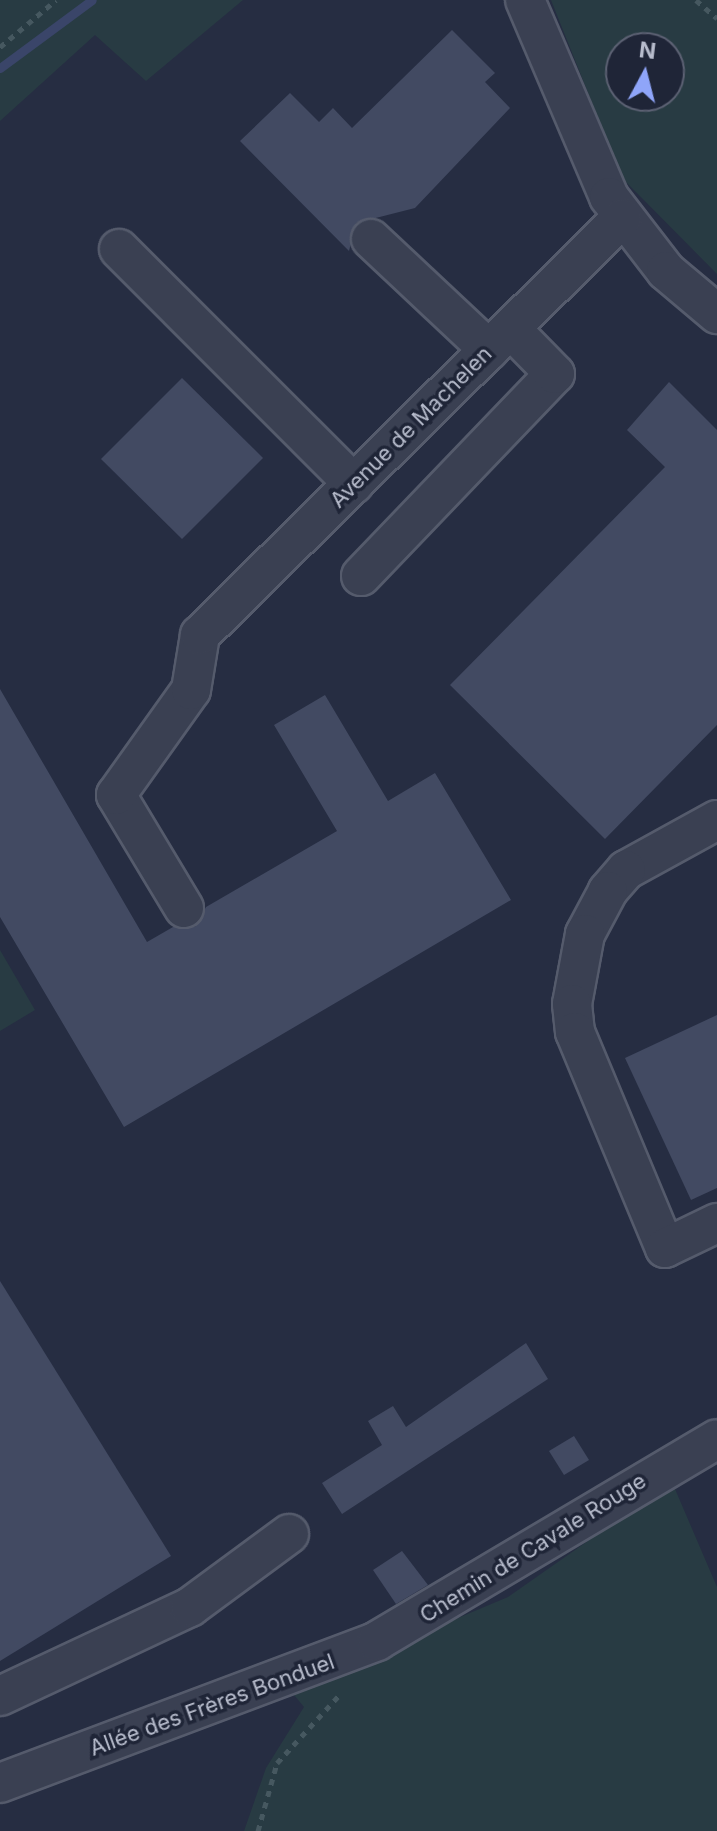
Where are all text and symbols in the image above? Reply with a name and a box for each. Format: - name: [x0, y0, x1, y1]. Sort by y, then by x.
- north arrow: [605, 32, 685, 112]
- text: N: [638, 36, 658, 64]
- street label: Avenue de Machelen: [325, 341, 497, 513]
- street label: Chemin de Cavale Rouge: [415, 1467, 651, 1629]
- street label: Allée des Frères Bonduel: [86, 1648, 338, 1762]

